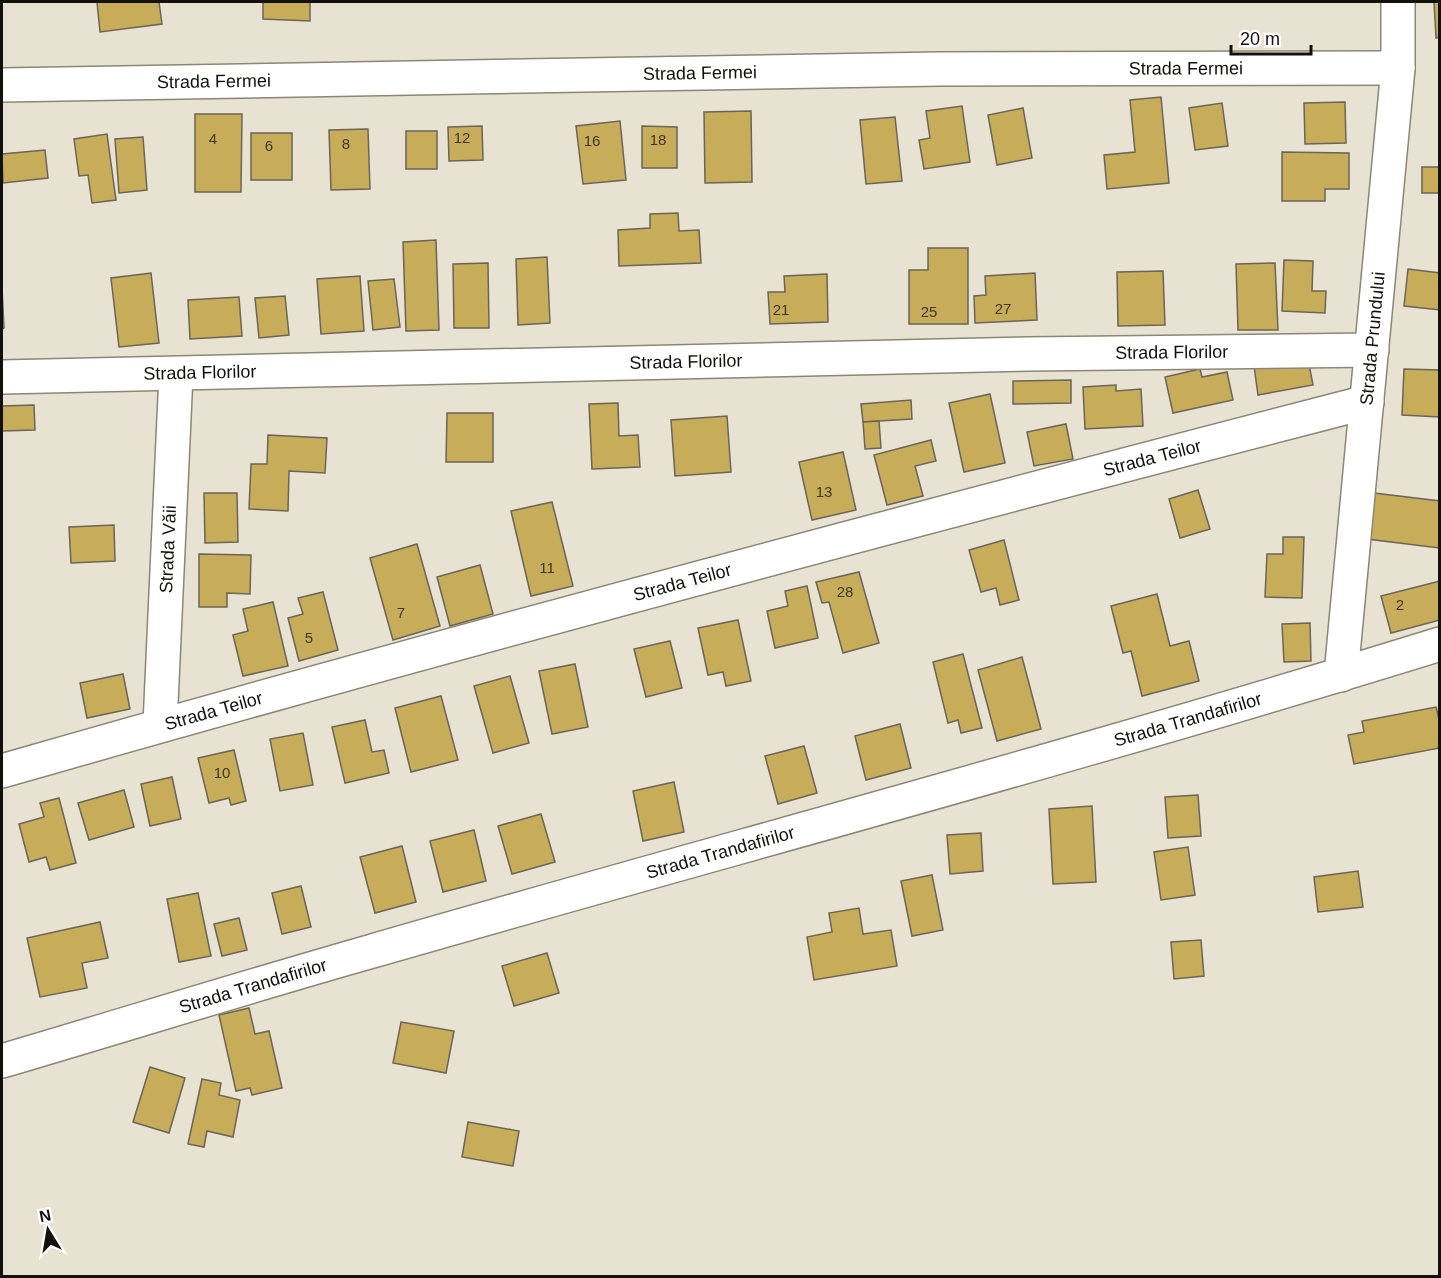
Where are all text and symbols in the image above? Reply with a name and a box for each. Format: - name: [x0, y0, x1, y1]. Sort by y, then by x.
- scale bar: [1231, 18, 1310, 56]
- text: 20 m: [1240, 29, 1280, 49]
- street label: Strada Fermei: [1129, 58, 1243, 79]
- street label: Strada Fermei: [643, 62, 757, 84]
- street label: Strada Fermei: [157, 70, 271, 92]
- house number: 12: [454, 129, 470, 146]
- house number: 4: [209, 130, 217, 147]
- house number: 18: [650, 131, 666, 148]
- house number: 16: [584, 132, 600, 149]
- house number: 8: [342, 135, 350, 152]
- house number: 6: [265, 137, 273, 154]
- street label: Strada Prundului: [1356, 271, 1389, 406]
- house number: 27: [995, 300, 1011, 317]
- house number: 21: [773, 301, 789, 318]
- house number: 25: [921, 303, 937, 320]
- street label: Strada Florilor: [1115, 342, 1228, 363]
- street label: Strada Florilor: [629, 350, 743, 373]
- street label: Strada Florilor: [143, 361, 257, 384]
- street label: Strada Teilor: [1101, 435, 1203, 480]
- house number: 13: [816, 483, 832, 500]
- street label: Strada Văii: [156, 505, 180, 594]
- house number: 11: [539, 559, 555, 576]
- street label: Strada Teilor: [631, 560, 734, 605]
- house number: 28: [837, 583, 853, 600]
- house number: 2: [1396, 596, 1404, 613]
- house number: 7: [397, 604, 405, 621]
- house number: 5: [305, 629, 313, 646]
- street label: Strada Teilor: [162, 688, 265, 734]
- street label: Strada Trandafirilor: [1112, 689, 1264, 751]
- house number: 10: [214, 764, 230, 781]
- street label: Strada Trandafirilor: [644, 822, 797, 883]
- street label: Strada Trandafirilor: [177, 955, 329, 1017]
- north arrow: [18, 1200, 78, 1260]
- text: N: [38, 1206, 53, 1225]

